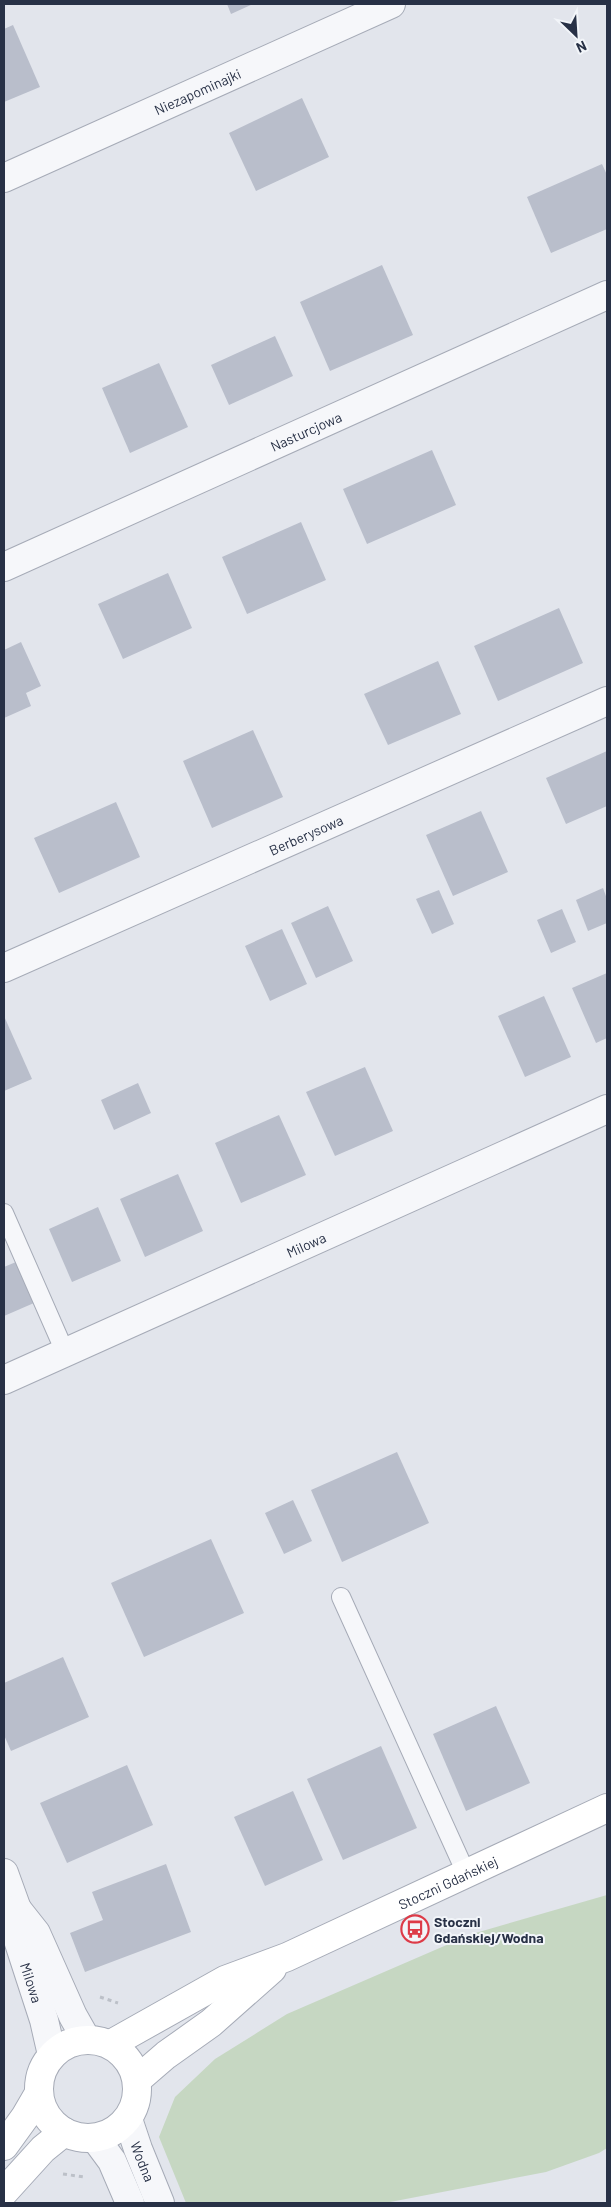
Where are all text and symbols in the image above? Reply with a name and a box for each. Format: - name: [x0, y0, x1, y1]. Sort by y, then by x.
- north arrow: [551, 10, 601, 60]
- text: N: [574, 38, 590, 57]
- street label: Niezapominajki: [151, 64, 243, 118]
- street label: Nasturcjowa: [267, 407, 344, 454]
- street label: Berberysowa: [266, 811, 345, 858]
- street label: Milowa: [284, 1228, 328, 1261]
- street label: Stoczni Gdańskiej: [395, 1852, 500, 1913]
- place label: Stoczni Gdańskiej/Wodna: [434, 1913, 544, 1946]
- bus stop icon: Stoczni Gdańskiej/Wodna: [400, 1914, 430, 1944]
- street label: Milowa: [17, 1960, 46, 2005]
- street label: Wodna: [128, 2139, 159, 2184]

